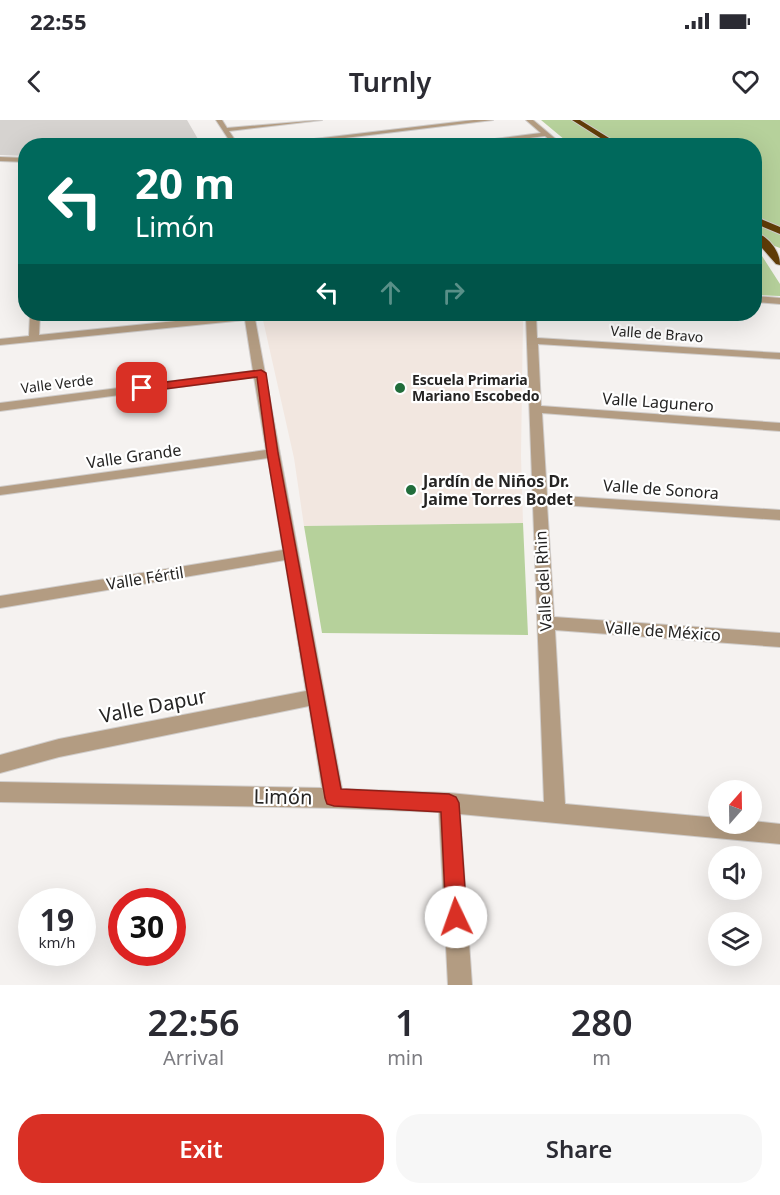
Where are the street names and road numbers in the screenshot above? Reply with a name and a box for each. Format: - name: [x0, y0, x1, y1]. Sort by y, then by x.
- street label: Valle de Bravo: [610, 321, 704, 346]
- street label: Valle Verde: [20, 370, 94, 397]
- street label: Valle Lagunero: [602, 387, 714, 417]
- street label: Valle Grande: [85, 438, 183, 474]
- street label: Valle de Sonora: [602, 474, 720, 504]
- street label: Valle del Rhin: [529, 530, 557, 632]
- street label: Valle Fértil: [105, 561, 185, 595]
- street label: Valle de México: [604, 616, 722, 646]
- street label: Valle Dapur: [97, 682, 209, 729]
- street label: Limón: [253, 782, 313, 811]

